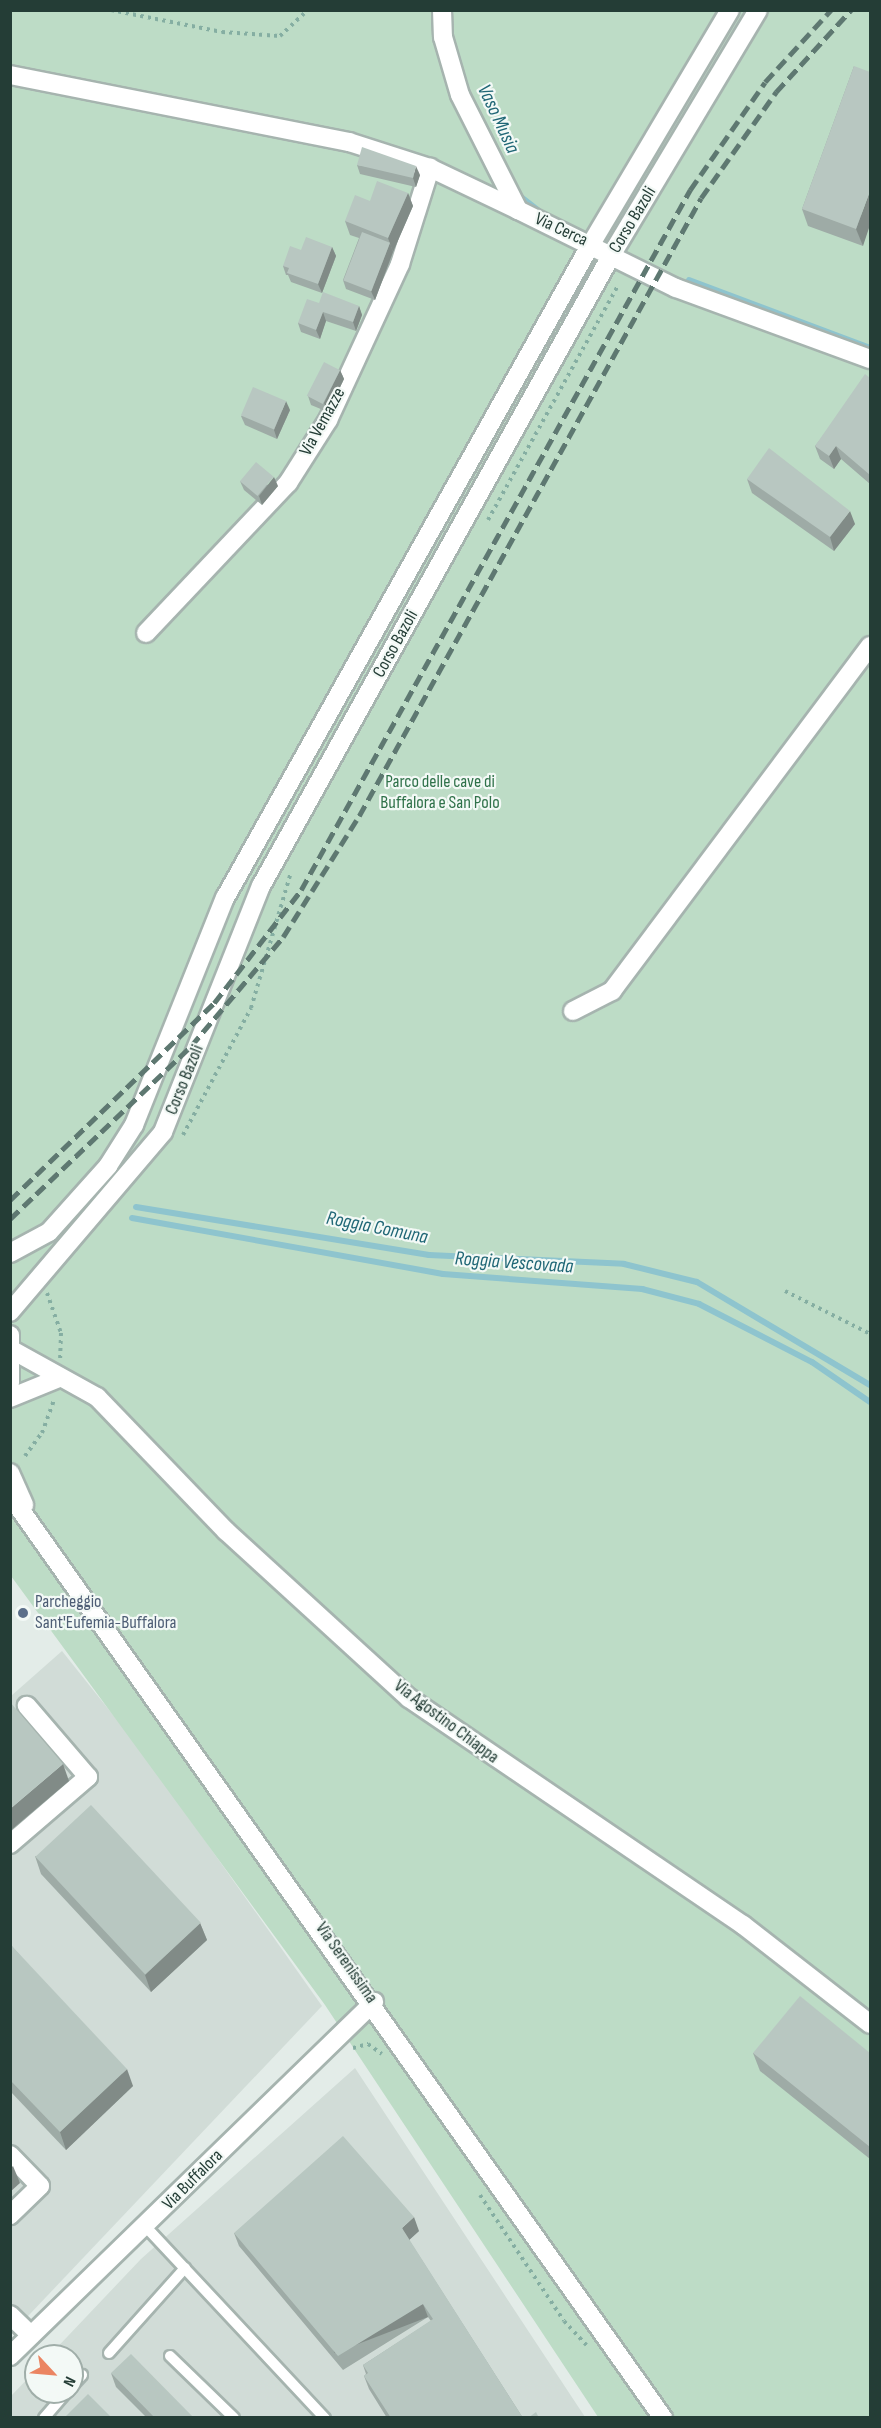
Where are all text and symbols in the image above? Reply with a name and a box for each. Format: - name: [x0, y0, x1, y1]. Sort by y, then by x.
- water label: Vaso Musia: [472, 81, 524, 157]
- street label: Corso Bazoli: [605, 183, 661, 257]
- street label: Via Cerca: [531, 208, 591, 252]
- street label: Via Vemazze: [296, 384, 350, 460]
- street label: Corso Bazoli: [369, 607, 423, 681]
- park label: Parco delle cave di Buffalora e San Polo: [380, 772, 500, 814]
- street label: Corso Bazoli: [161, 1042, 209, 1118]
- water label: Roggia Comuna: [324, 1206, 430, 1250]
- water label: Roggia Vescovada: [454, 1247, 574, 1279]
- place label: Parcheggio Sant'Eufemia-Buffalora: [35, 1592, 176, 1634]
- marker: Parcheggio Sant'Eufemia-Buffalora: [16, 1606, 30, 1620]
- street label: Via Agostino Chiappa: [389, 1676, 503, 1768]
- street label: Via Serenissima: [310, 1918, 382, 2008]
- street label: Via Buffalora: [158, 2145, 228, 2215]
- north arrow: [24, 2344, 84, 2404]
- text: N: [58, 2373, 79, 2389]

